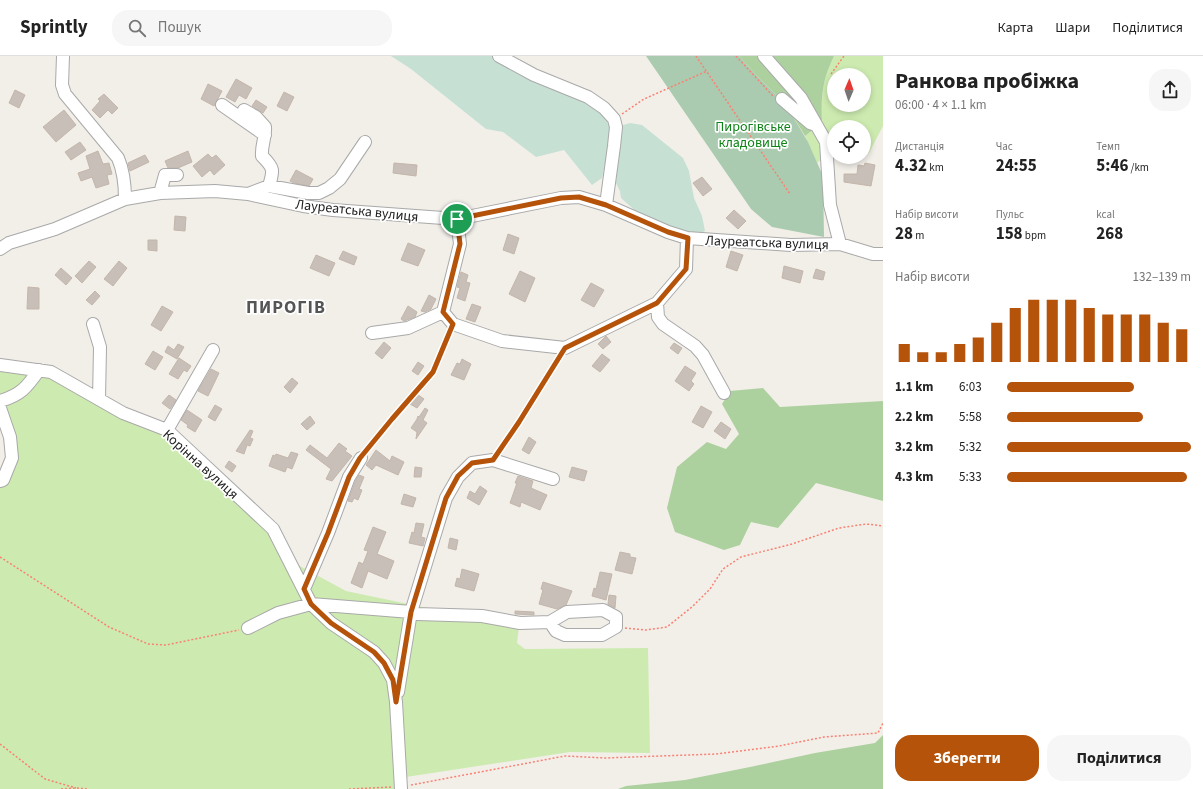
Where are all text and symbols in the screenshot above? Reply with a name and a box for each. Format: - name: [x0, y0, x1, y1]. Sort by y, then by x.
- search box: [112, 10, 392, 46]
- text: Sprintly: [20, 14, 88, 41]
- icon: search: [126, 17, 148, 39]
- text: Пошук: [158, 17, 201, 38]
- text: Карта: [997, 18, 1033, 38]
- text: Шари: [1055, 18, 1090, 38]
- text: Поділитися: [1112, 18, 1183, 38]
- text: Ранкова пробіжка: [895, 65, 1079, 97]
- north arrow: [827, 68, 871, 112]
- map controls: [827, 68, 871, 164]
- button: share: [1149, 69, 1191, 111]
- text: 06:00 · 4 × 1.1 km: [895, 96, 987, 114]
- park label: Пирогівське кладовище: [715, 117, 791, 153]
- button: locate: [827, 120, 871, 164]
- text: Дистанція: [895, 139, 944, 154]
- text: Час: [996, 139, 1013, 154]
- text: Темп: [1096, 139, 1120, 154]
- text: 4.32: [895, 154, 927, 178]
- text: 24:55: [996, 154, 1037, 178]
- text: 5:46: [1096, 154, 1128, 178]
- text: km: [927, 160, 944, 175]
- text: /km: [1128, 160, 1149, 175]
- street label: Лауреатська вулиця: [294, 195, 420, 227]
- pin: [440, 202, 474, 236]
- text: Набір висоти: [895, 207, 958, 222]
- text: Пульс: [996, 207, 1024, 222]
- text: kcal: [1096, 207, 1115, 222]
- icon: arrive: [446, 208, 468, 230]
- text: 28: [895, 222, 913, 246]
- text: 158: [996, 222, 1023, 246]
- text: 268: [1096, 222, 1123, 246]
- text: m: [913, 228, 924, 243]
- text: bpm: [1023, 228, 1046, 243]
- street label: Лауреатська вулиця: [705, 231, 829, 255]
- text: Набір висоти: [895, 268, 970, 286]
- text: 132–139 m: [1133, 268, 1191, 286]
- district label: ПИРОГІВ: [246, 295, 326, 320]
- text: 1.1 km: [895, 378, 934, 396]
- text: 6:03: [959, 378, 982, 396]
- text: 2.2 km: [895, 408, 934, 426]
- text: 5:58: [959, 408, 982, 426]
- street label: Корінна вулиця: [158, 425, 243, 504]
- text: 3.2 km: [895, 438, 934, 456]
- text: 5:32: [959, 438, 982, 456]
- text: 4.3 km: [895, 468, 934, 486]
- text: 5:33: [959, 468, 982, 486]
- button: Зберегти: [895, 735, 1039, 781]
- button: Поділитися: [1047, 735, 1191, 781]

